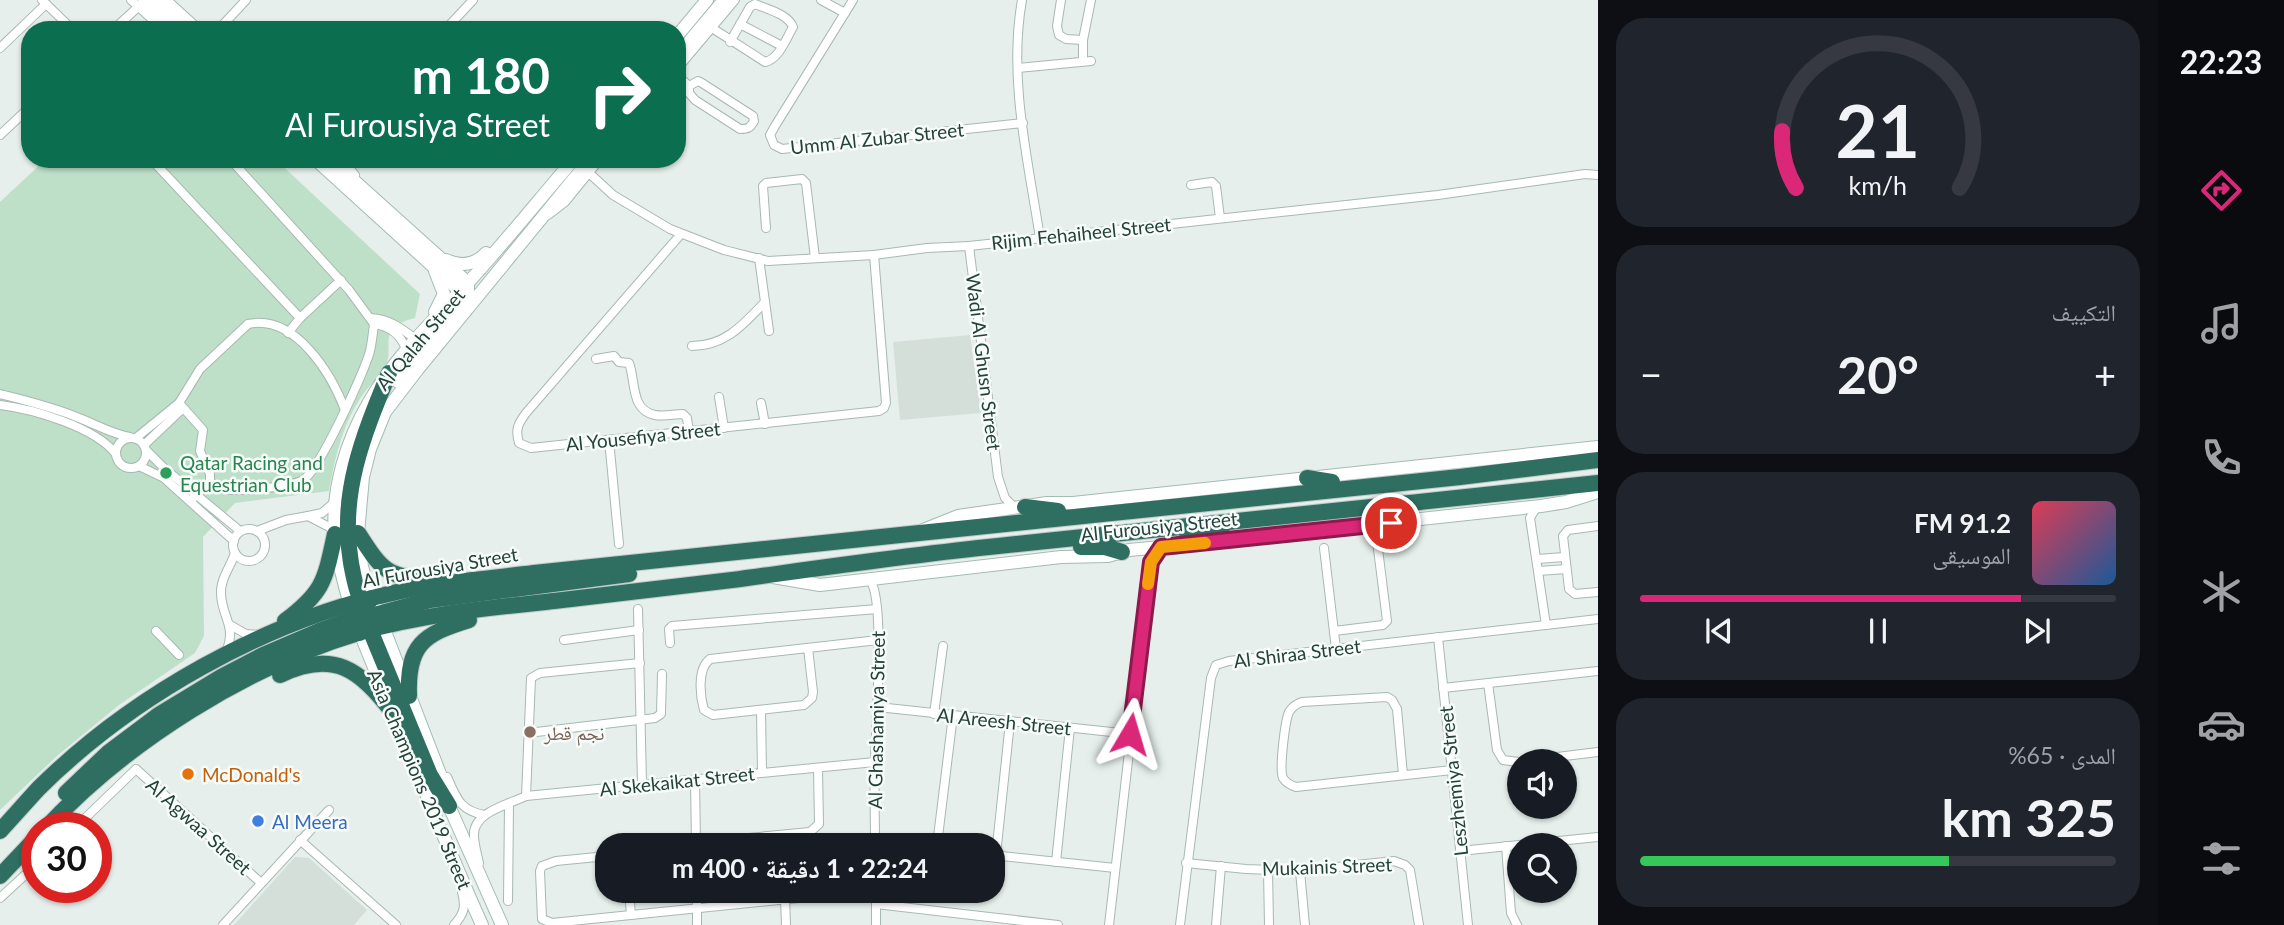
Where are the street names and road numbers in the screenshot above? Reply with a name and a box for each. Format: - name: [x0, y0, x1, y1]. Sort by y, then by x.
- street label: Umm Al Zubar Street: [789, 117, 965, 159]
- street label: Rijim Fehaiheel Street: [990, 212, 1172, 254]
- street label: Wadi Al Ghusn Street: [962, 272, 1006, 452]
- street label: Al Qalah Street: [371, 283, 469, 395]
- street label: Al Yousefiya Street: [564, 416, 722, 456]
- street label: Al Furousiya Street: [1080, 506, 1239, 546]
- street label: Al Furousiya Street: [360, 542, 520, 592]
- street label: Al Ghashamiya Street: [863, 630, 889, 809]
- street label: Al Shiraa Street: [1232, 634, 1362, 672]
- street label: Asia Champions 2019 Street: [363, 665, 477, 893]
- street label: Al Areesh Street: [936, 703, 1072, 739]
- street label: Leszhemiya Street: [1434, 705, 1472, 857]
- street label: Al Skekaikat Street: [598, 761, 756, 801]
- street label: Al Agwaa Street: [142, 773, 256, 879]
- street label: Mukainis Street: [1262, 852, 1393, 880]

